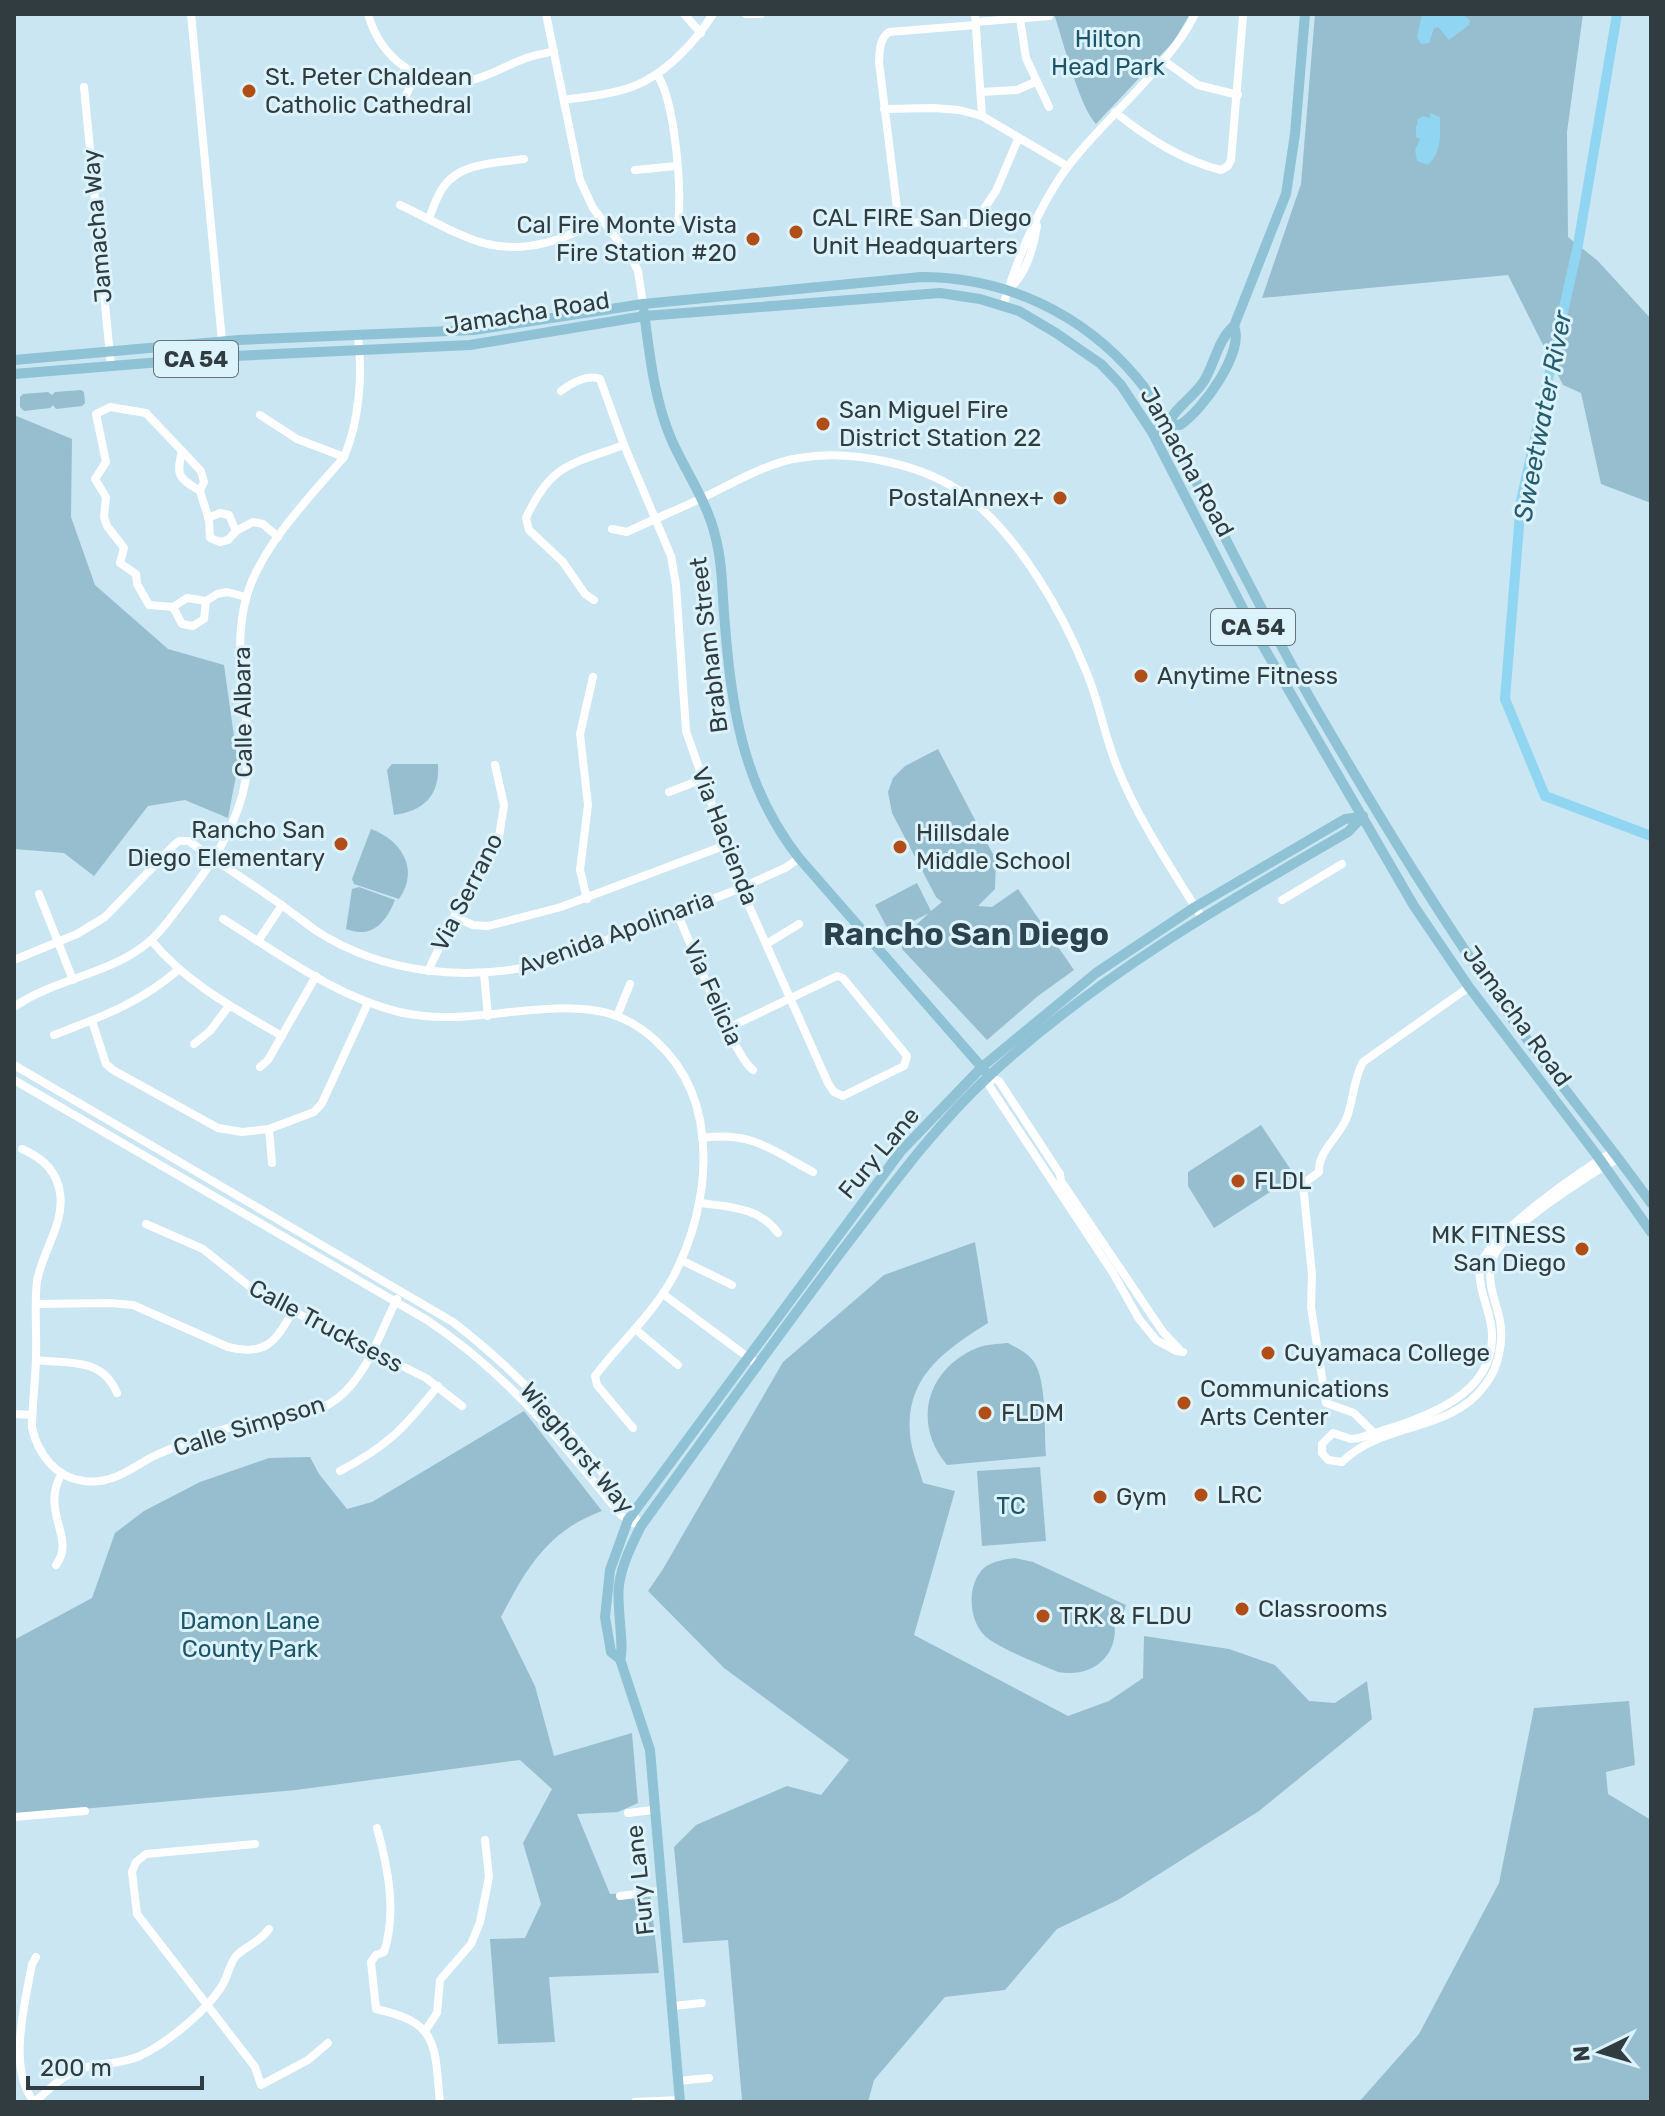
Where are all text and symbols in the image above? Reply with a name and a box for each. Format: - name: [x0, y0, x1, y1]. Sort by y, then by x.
- park label: Hilton Head Park: [1051, 25, 1166, 81]
- place label: St. Peter Chaldean Catholic Cathedral: [265, 63, 472, 119]
- marker: St. Peter Chaldean Catholic Cathedral: [240, 82, 258, 100]
- street label: Jamacha Way: [76, 148, 118, 304]
- place label: CAL FIRE San Diego Unit Headquarters: [812, 204, 1032, 260]
- place label: Cal Fire Monte Vista Fire Station #20: [516, 211, 737, 267]
- marker: CAL FIRE San Diego Unit Headquarters: [787, 223, 805, 241]
- marker: Cal Fire Monte Vista Fire Station #20: [744, 230, 762, 248]
- street label: Jamacha Road: [442, 286, 612, 340]
- water label: Sweetwater River: [1507, 307, 1579, 524]
- road number: CA 54: [154, 341, 238, 377]
- street label: Jamacha Road: [1134, 382, 1240, 542]
- place label: San Miguel Fire District Station 22: [839, 396, 1041, 452]
- marker: San Miguel Fire District Station 22: [814, 415, 832, 433]
- place label: PostalAnnex+: [888, 484, 1044, 512]
- marker: PostalAnnex+: [1051, 489, 1069, 507]
- street label: Brabham Street: [684, 555, 734, 735]
- road number: CA 54: [1211, 609, 1295, 645]
- street label: Calle Albara: [228, 646, 258, 778]
- place label: Anytime Fitness: [1157, 662, 1338, 690]
- marker: Anytime Fitness: [1132, 667, 1150, 685]
- street label: Via Hacienda: [686, 763, 764, 909]
- place label: Rancho San Diego Elementary: [127, 816, 325, 872]
- place label: Hillsdale Middle School: [916, 819, 1071, 875]
- street label: Via Serrano: [425, 828, 509, 956]
- marker: Rancho San Diego Elementary: [332, 835, 350, 853]
- marker: Hillsdale Middle School: [891, 838, 909, 856]
- street label: Avenida Apolinaria: [514, 885, 718, 981]
- district label: Rancho San Diego: [823, 915, 1109, 953]
- street label: Via Felicia: [677, 936, 749, 1050]
- street label: Jamacha Road: [1457, 940, 1577, 1092]
- street label: Fury Lane: [833, 1102, 925, 1204]
- place label: FLDL: [1254, 1167, 1312, 1195]
- marker: FLDL: [1229, 1172, 1247, 1190]
- place label: MK FITNESS San Diego: [1431, 1221, 1566, 1277]
- marker: MK FITNESS San Diego: [1573, 1240, 1591, 1258]
- street label: Calle Trucksess: [244, 1274, 408, 1378]
- place label: Cuyamaca College: [1284, 1339, 1490, 1367]
- marker: Cuyamaca College: [1259, 1344, 1277, 1362]
- place label: Communications Arts Center: [1200, 1375, 1389, 1431]
- street label: Wieghorst Way: [514, 1377, 640, 1519]
- street label: Calle Simpson: [170, 1390, 328, 1462]
- marker: Communications Arts Center: [1175, 1394, 1193, 1412]
- place label: FLDM: [1001, 1399, 1064, 1427]
- marker: FLDM: [976, 1404, 994, 1422]
- place label: LRC: [1217, 1481, 1262, 1509]
- place label: Gym: [1116, 1483, 1167, 1511]
- marker: LRC: [1192, 1486, 1210, 1504]
- marker: Gym: [1091, 1488, 1109, 1506]
- park label: TC: [996, 1492, 1026, 1520]
- place label: Classrooms: [1258, 1595, 1388, 1623]
- marker: Classrooms: [1233, 1600, 1251, 1618]
- place label: TRK & FLDU: [1059, 1602, 1192, 1630]
- park label: Damon Lane County Park: [180, 1607, 320, 1663]
- marker: TRK & FLDU: [1034, 1607, 1052, 1625]
- street label: Fury Lane: [620, 1824, 660, 1936]
- north arrow: [1561, 2012, 1641, 2092]
- scale bar: [28, 2040, 202, 2090]
- text: N: [1567, 2045, 1596, 2063]
- text: 200 m: [40, 2054, 112, 2082]

